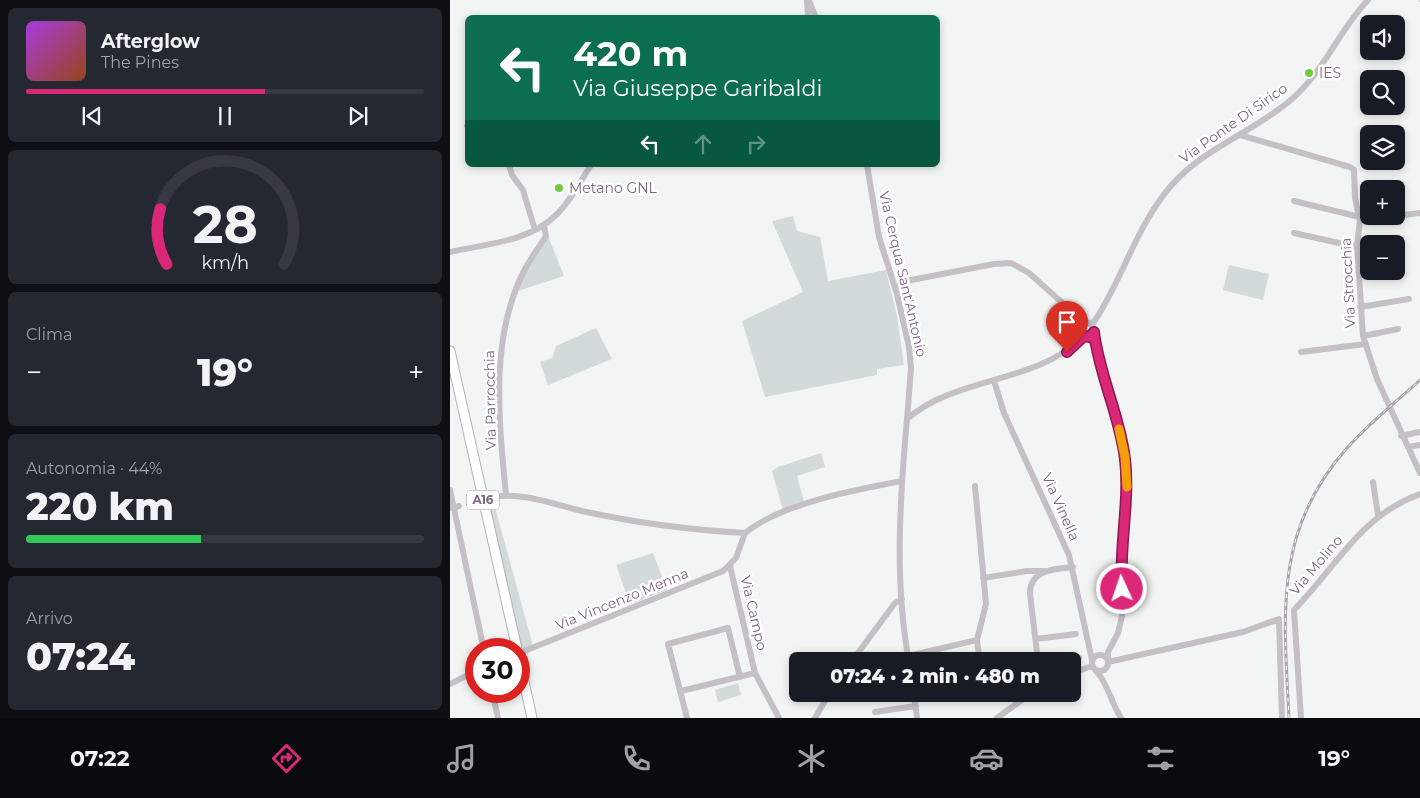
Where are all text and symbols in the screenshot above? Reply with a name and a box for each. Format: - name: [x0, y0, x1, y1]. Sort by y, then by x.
- map controls: [1360, 15, 1405, 280]
- button: sound: [1360, 15, 1405, 60]
- text: Afterglow: [101, 30, 200, 53]
- text: 420 m: [573, 32, 688, 75]
- icon: left: [490, 35, 555, 100]
- text: The Pines: [101, 53, 179, 72]
- place label: IES: [1319, 64, 1341, 82]
- marker: IES: [1303, 67, 1315, 79]
- button: search: [1360, 70, 1405, 115]
- text: Via Giuseppe Garibaldi: [573, 75, 822, 102]
- street label: Via Ponte Di Sirico: [1175, 79, 1291, 167]
- icon: previous: [78, 102, 106, 130]
- icon: pause: [211, 102, 239, 130]
- icon: next: [344, 102, 372, 130]
- button: layers: [1360, 125, 1405, 170]
- icon: left: [636, 130, 664, 158]
- icon: ahead: [689, 130, 717, 158]
- icon: right: [742, 130, 770, 158]
- place label: Metano GNL: [569, 179, 658, 197]
- button: +: [1360, 180, 1405, 225]
- marker: Metano GNL: [553, 182, 565, 194]
- street label: Via Cerqua Sant'Antonio: [875, 189, 931, 359]
- text: 28: [192, 193, 258, 256]
- button: −: [1360, 235, 1405, 280]
- street label: Via Strocchia: [1337, 237, 1359, 329]
- text: km/h: [201, 252, 249, 273]
- pin: [1046, 301, 1088, 352]
- icon: arrive: [1053, 308, 1081, 336]
- text: Clima: [26, 325, 72, 344]
- text: 19°: [197, 349, 253, 396]
- street label: Via Parrocchia: [480, 350, 500, 450]
- text: −: [26, 355, 42, 389]
- text: +: [408, 355, 424, 389]
- text: Autonomia · 44%: [26, 459, 162, 478]
- street label: Via Vinella: [1038, 470, 1084, 544]
- text: 220 km: [26, 483, 174, 530]
- road number: A16: [467, 490, 499, 510]
- street label: Via Molino: [1286, 531, 1347, 599]
- position arrow: [1095, 562, 1147, 614]
- street label: Via Vincenzo Menna: [553, 564, 691, 634]
- street label: Via Campo: [737, 574, 771, 652]
- text: Arrivo: [26, 609, 73, 628]
- text: 07:24: [26, 633, 135, 680]
- speed limit sign: 30: [465, 638, 530, 703]
- text: 07:24 · 2 min · 480 m: [830, 665, 1040, 688]
- icon: directions: [269, 741, 304, 776]
- icon: music: [444, 741, 479, 776]
- icon: phone: [619, 741, 654, 776]
- icon: climate: [794, 741, 829, 776]
- icon: car: [969, 741, 1004, 776]
- icon: filters: [1143, 741, 1178, 776]
- text: 07:22: [70, 745, 130, 772]
- text: 19°: [1318, 745, 1350, 772]

